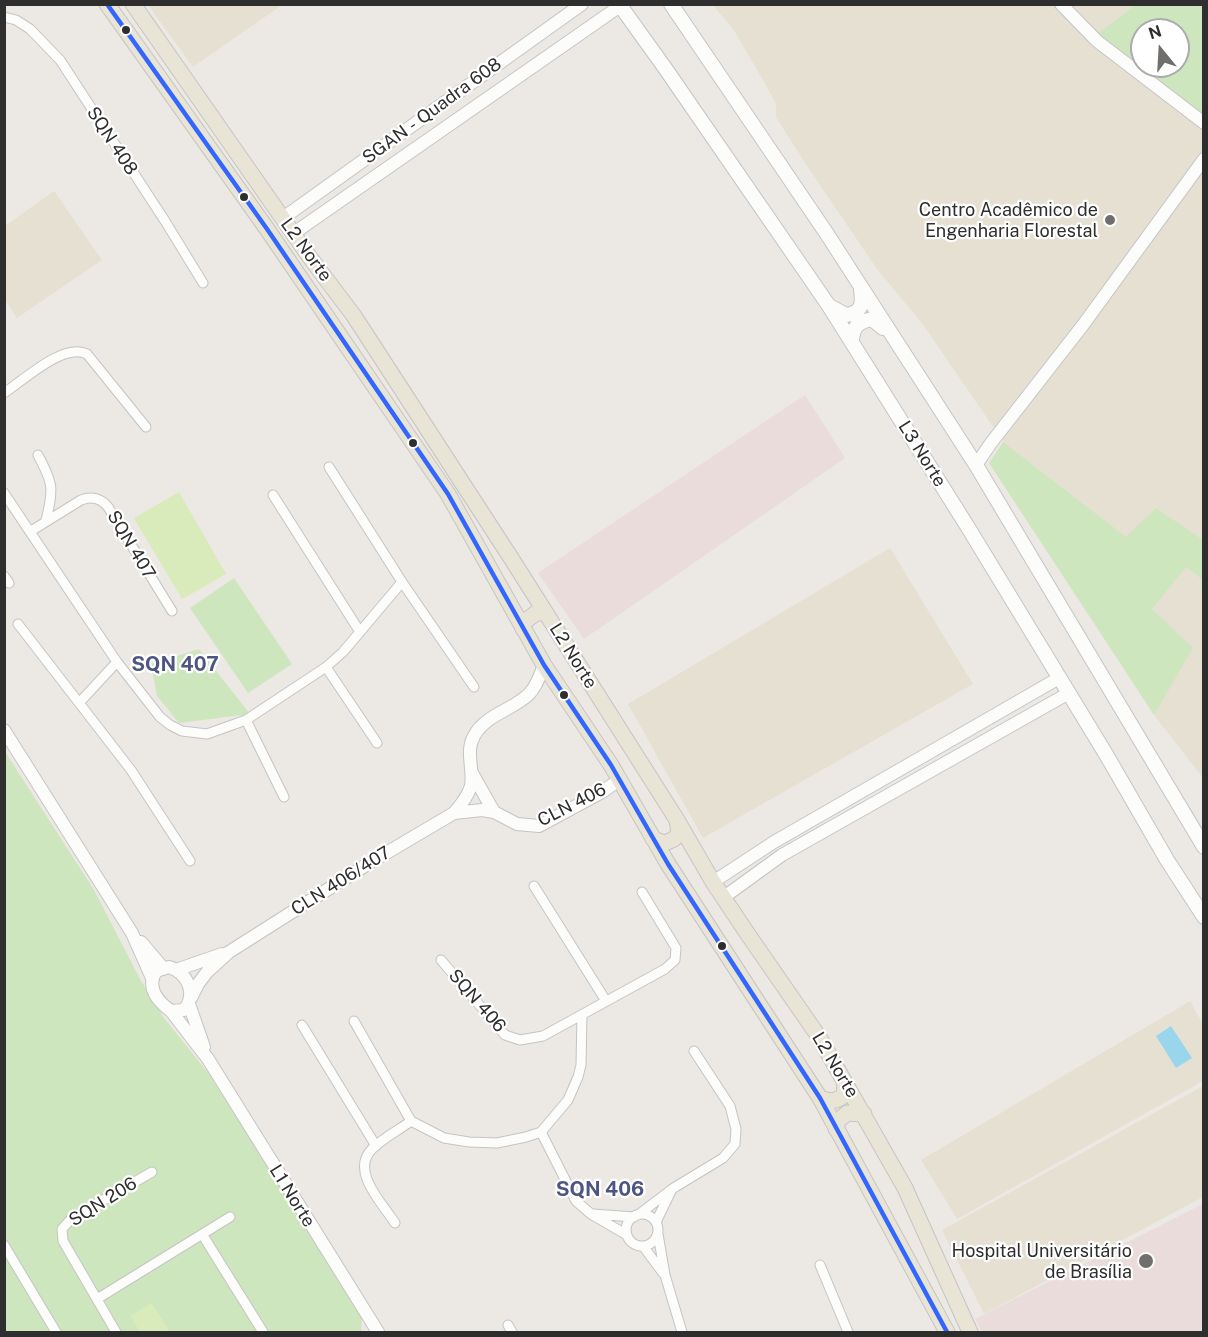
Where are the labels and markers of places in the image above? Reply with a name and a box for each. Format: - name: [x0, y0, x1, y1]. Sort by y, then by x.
- unlabelled marker: [120, 24, 132, 36]
- unlabelled marker: [238, 191, 250, 203]
- place label: Centro Acadêmico de Engenharia Florestal: [919, 199, 1098, 242]
- marker: Centro Acadêmico de Engenharia Florestal: [1103, 213, 1117, 227]
- unlabelled marker: [407, 437, 419, 449]
- unlabelled marker: [558, 689, 570, 701]
- unlabelled marker: [716, 940, 728, 952]
- place label: Hospital Universitário de Brasília: [952, 1240, 1132, 1282]
- marker: Hospital Universitário de Brasília: [1137, 1252, 1155, 1270]

